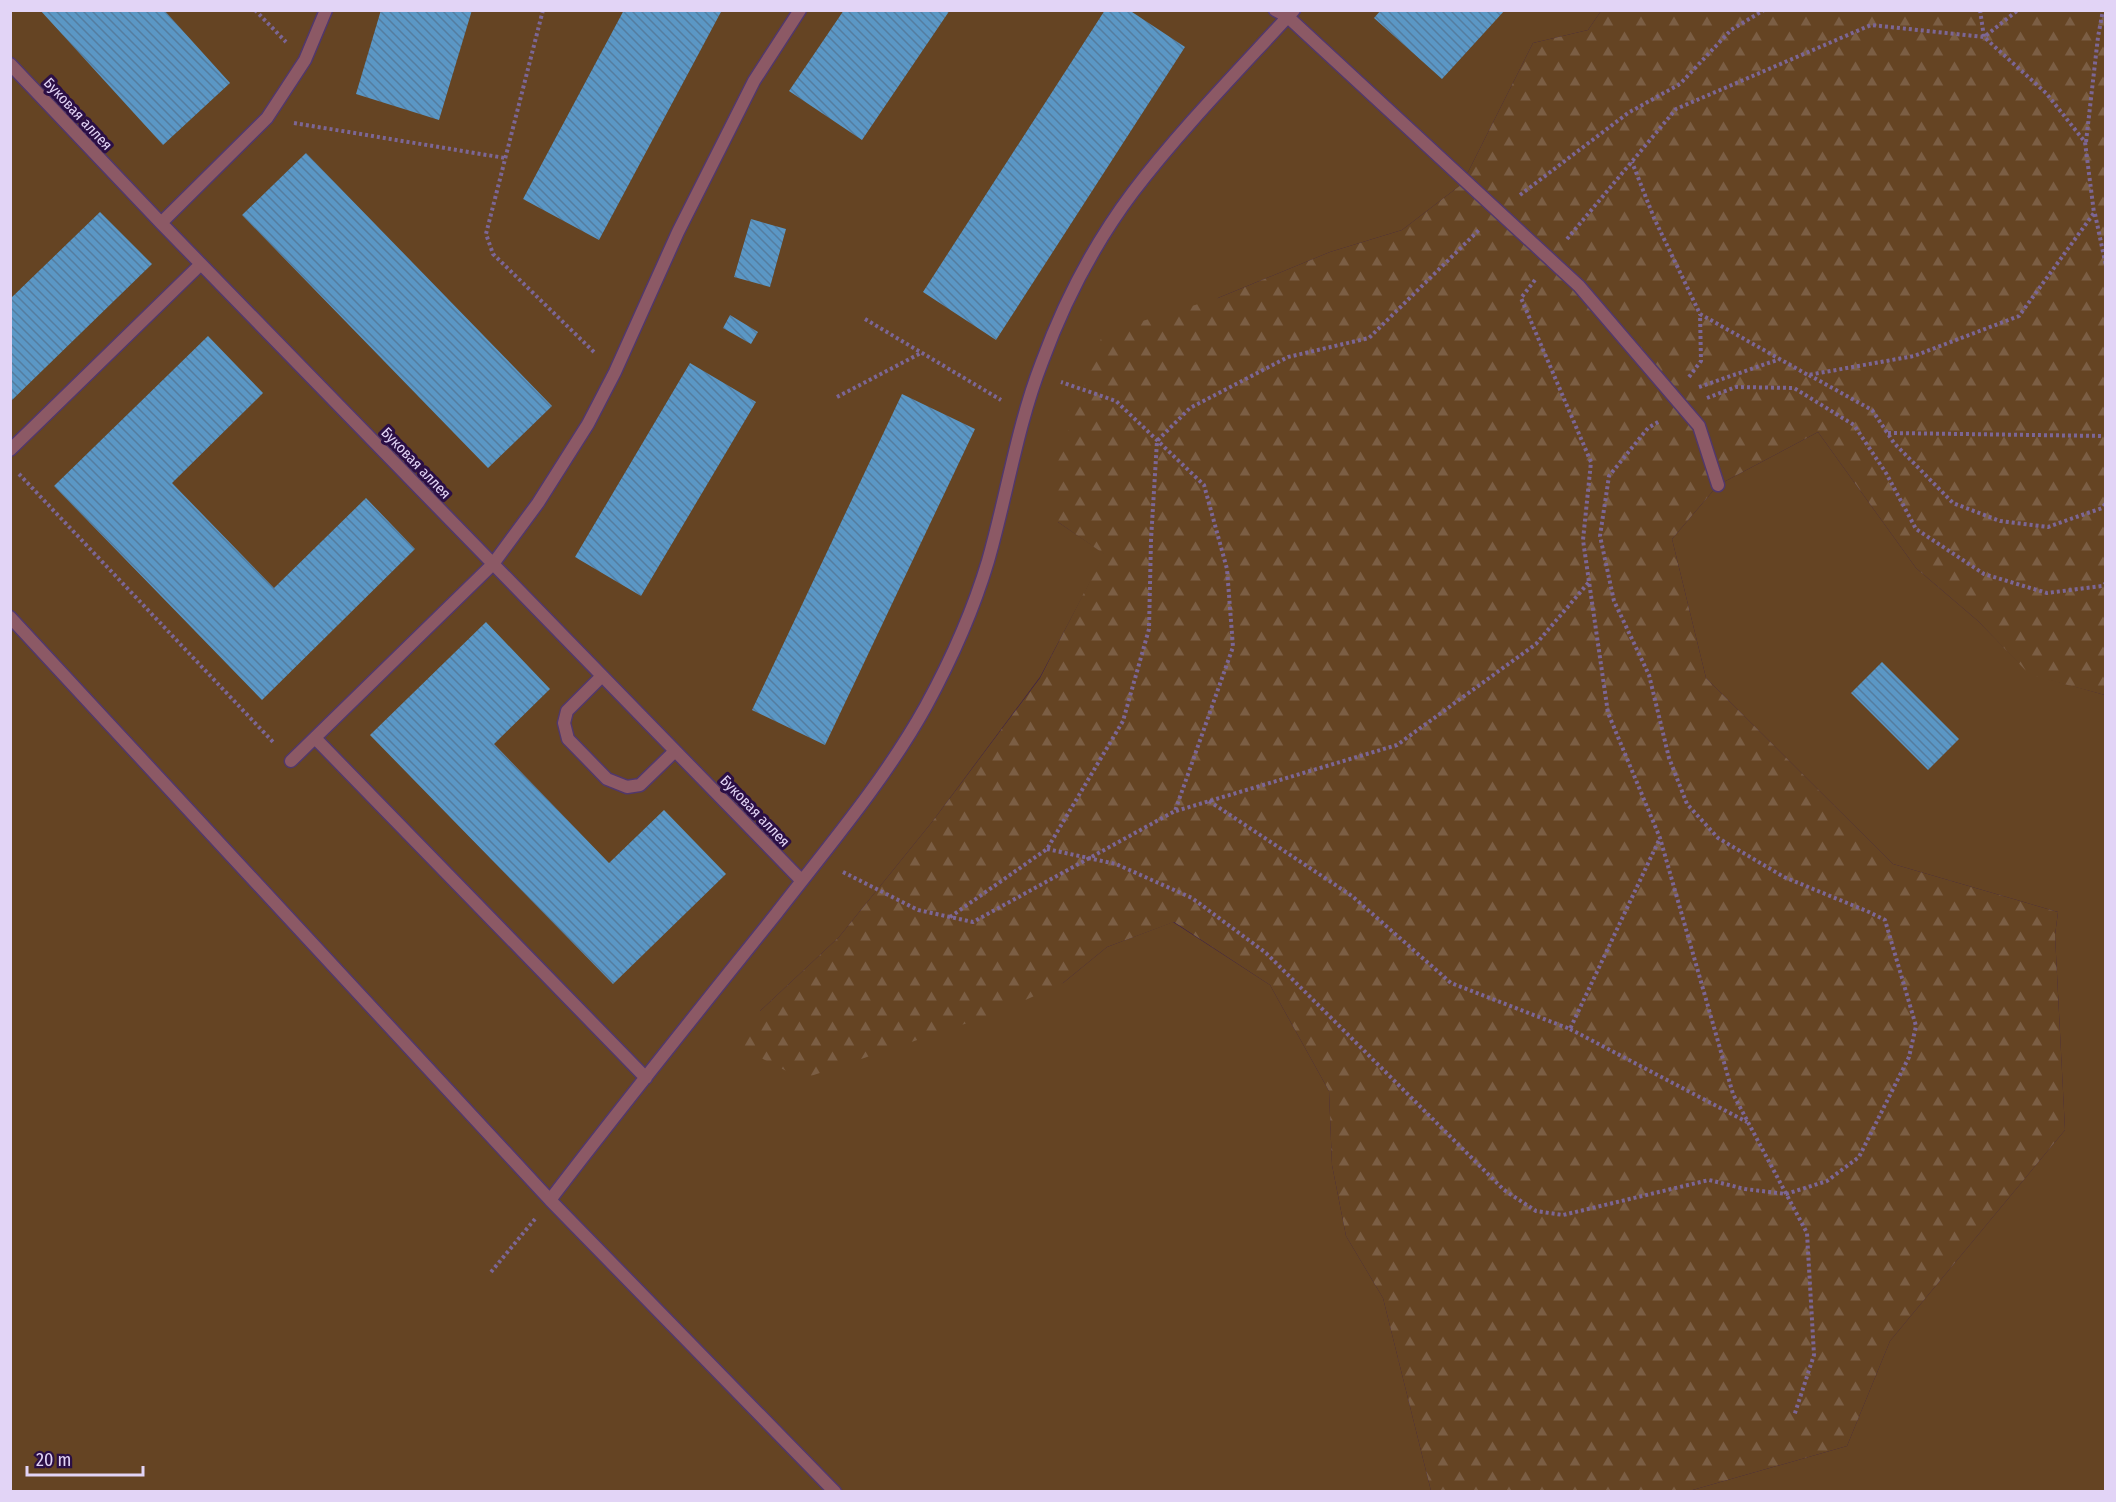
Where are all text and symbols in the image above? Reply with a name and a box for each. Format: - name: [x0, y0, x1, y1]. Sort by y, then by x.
- street label: Буковая аллея: [40, 74, 116, 154]
- street label: Буковая аллея: [377, 423, 455, 503]
- street label: Буковая аллея: [716, 771, 794, 851]
- scale bar: [27, 1439, 142, 1477]
- text: 20 m: [36, 1449, 71, 1471]

